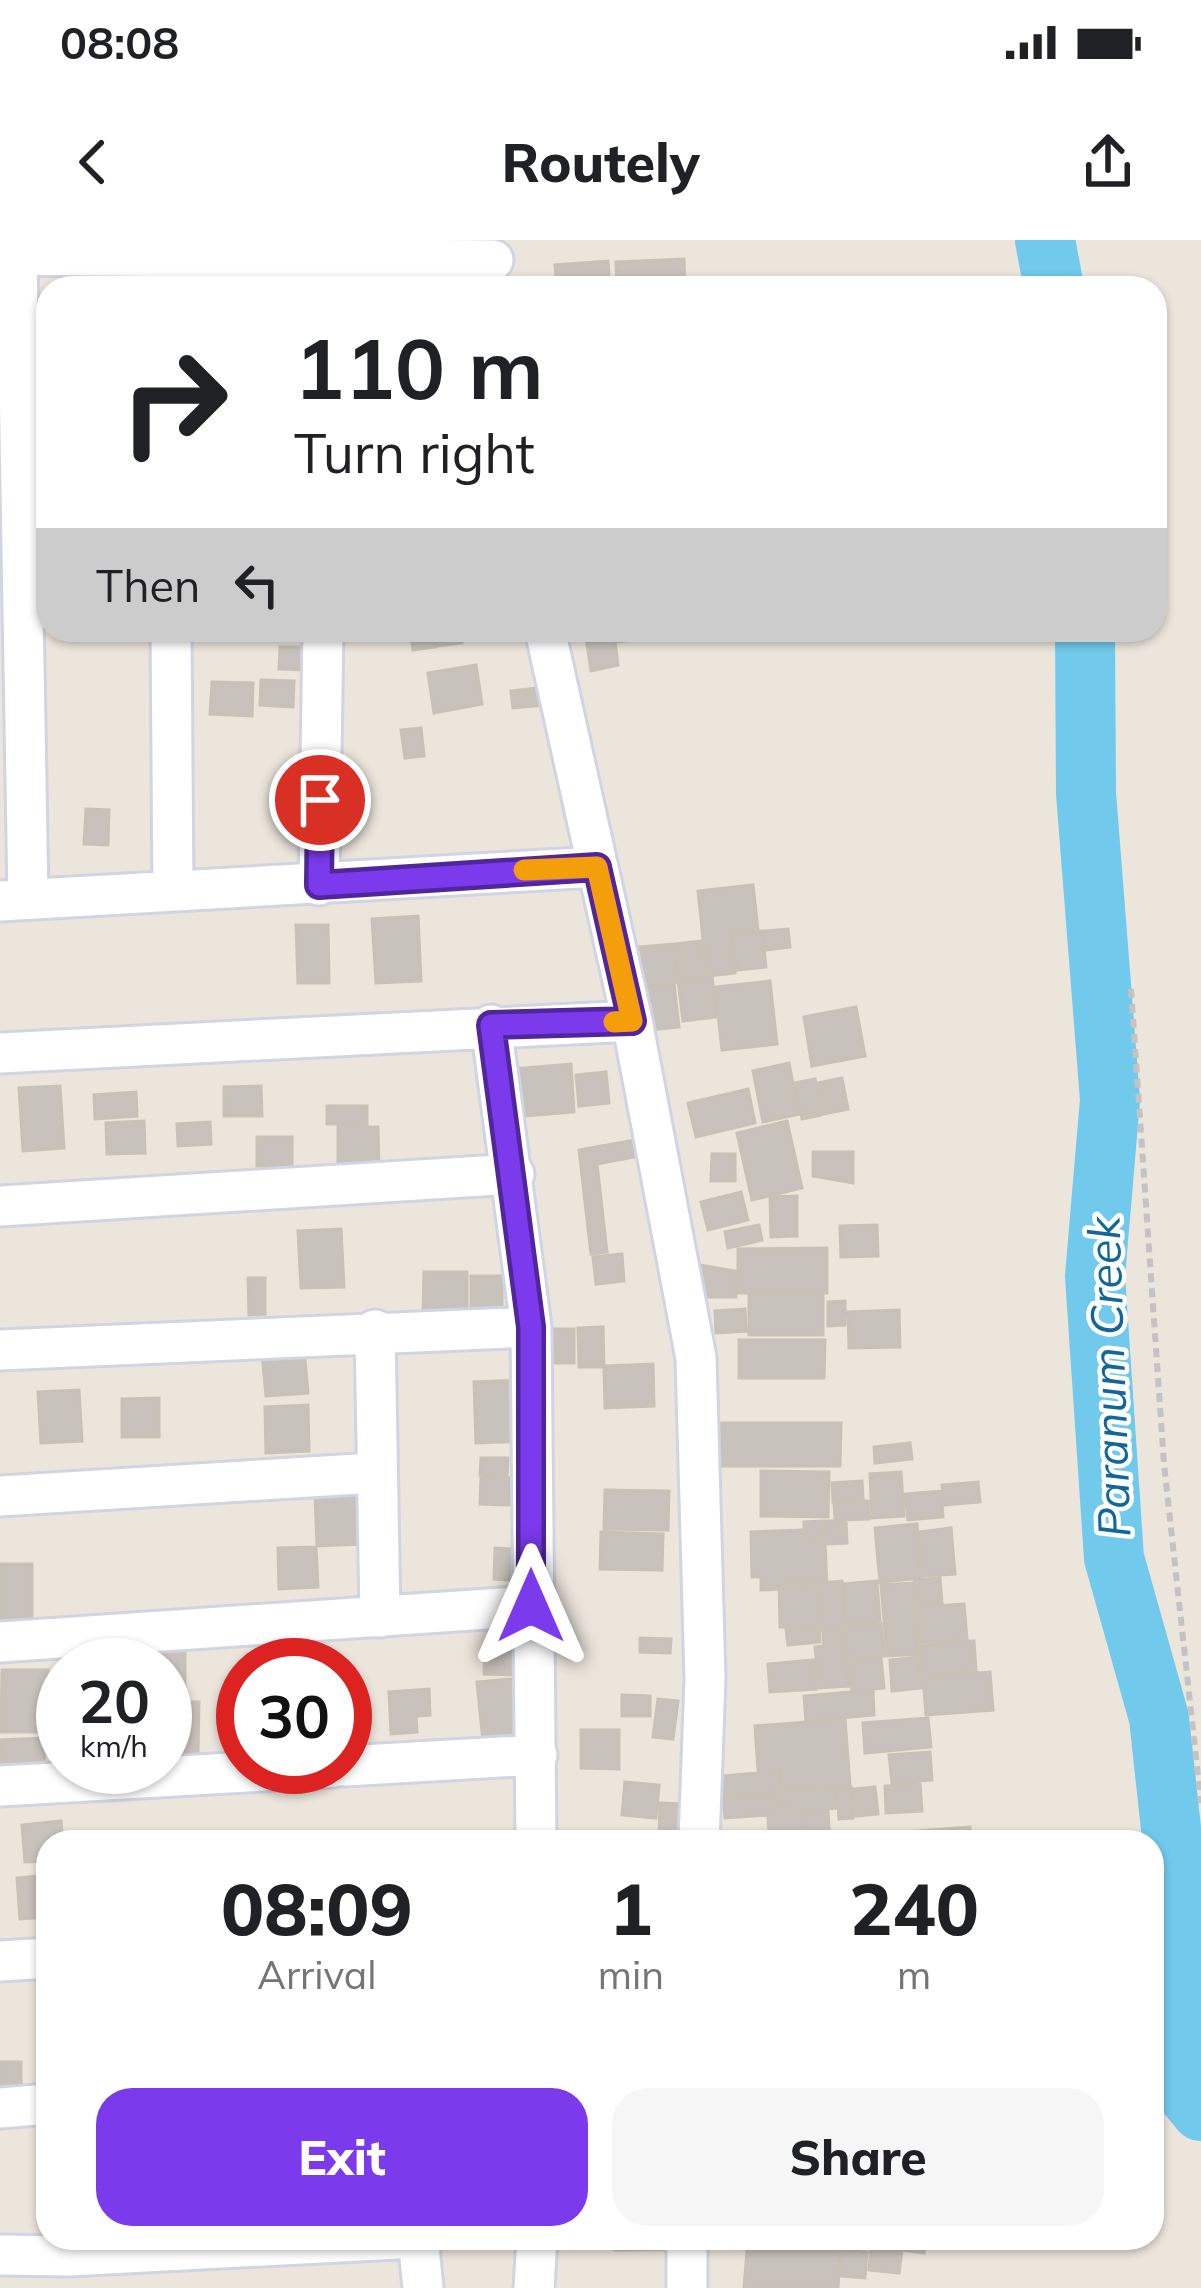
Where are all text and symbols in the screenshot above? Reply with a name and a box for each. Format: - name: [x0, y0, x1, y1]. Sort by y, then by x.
- text: 08:08: [60, 14, 179, 70]
- text: Routely: [501, 128, 700, 196]
- icon: back: [60, 129, 126, 195]
- icon: share: [1075, 129, 1141, 195]
- text: 110 m: [294, 315, 544, 420]
- icon: right: [96, 324, 252, 480]
- text: Turn right: [294, 419, 535, 487]
- icon: left: [224, 552, 290, 618]
- text: Then: [96, 557, 200, 613]
- pin: [269, 749, 371, 851]
- icon: arrive: [287, 767, 353, 833]
- water label: Paranum Creek: [1074, 1214, 1142, 1538]
- position arrow: [468, 1543, 594, 1669]
- speed limit sign: 30: [216, 1638, 372, 1794]
- text: 20: [78, 1663, 150, 1738]
- text: km/h: [80, 1727, 148, 1765]
- text: 08:09: [221, 1863, 413, 1953]
- text: 1: [609, 1863, 653, 1953]
- text: 240: [849, 1863, 979, 1953]
- text: Arrival: [257, 1950, 377, 1999]
- text: min: [598, 1950, 664, 1999]
- text: m: [897, 1950, 931, 1999]
- button: Exit: [96, 2088, 588, 2226]
- button: Share: [612, 2088, 1104, 2226]

